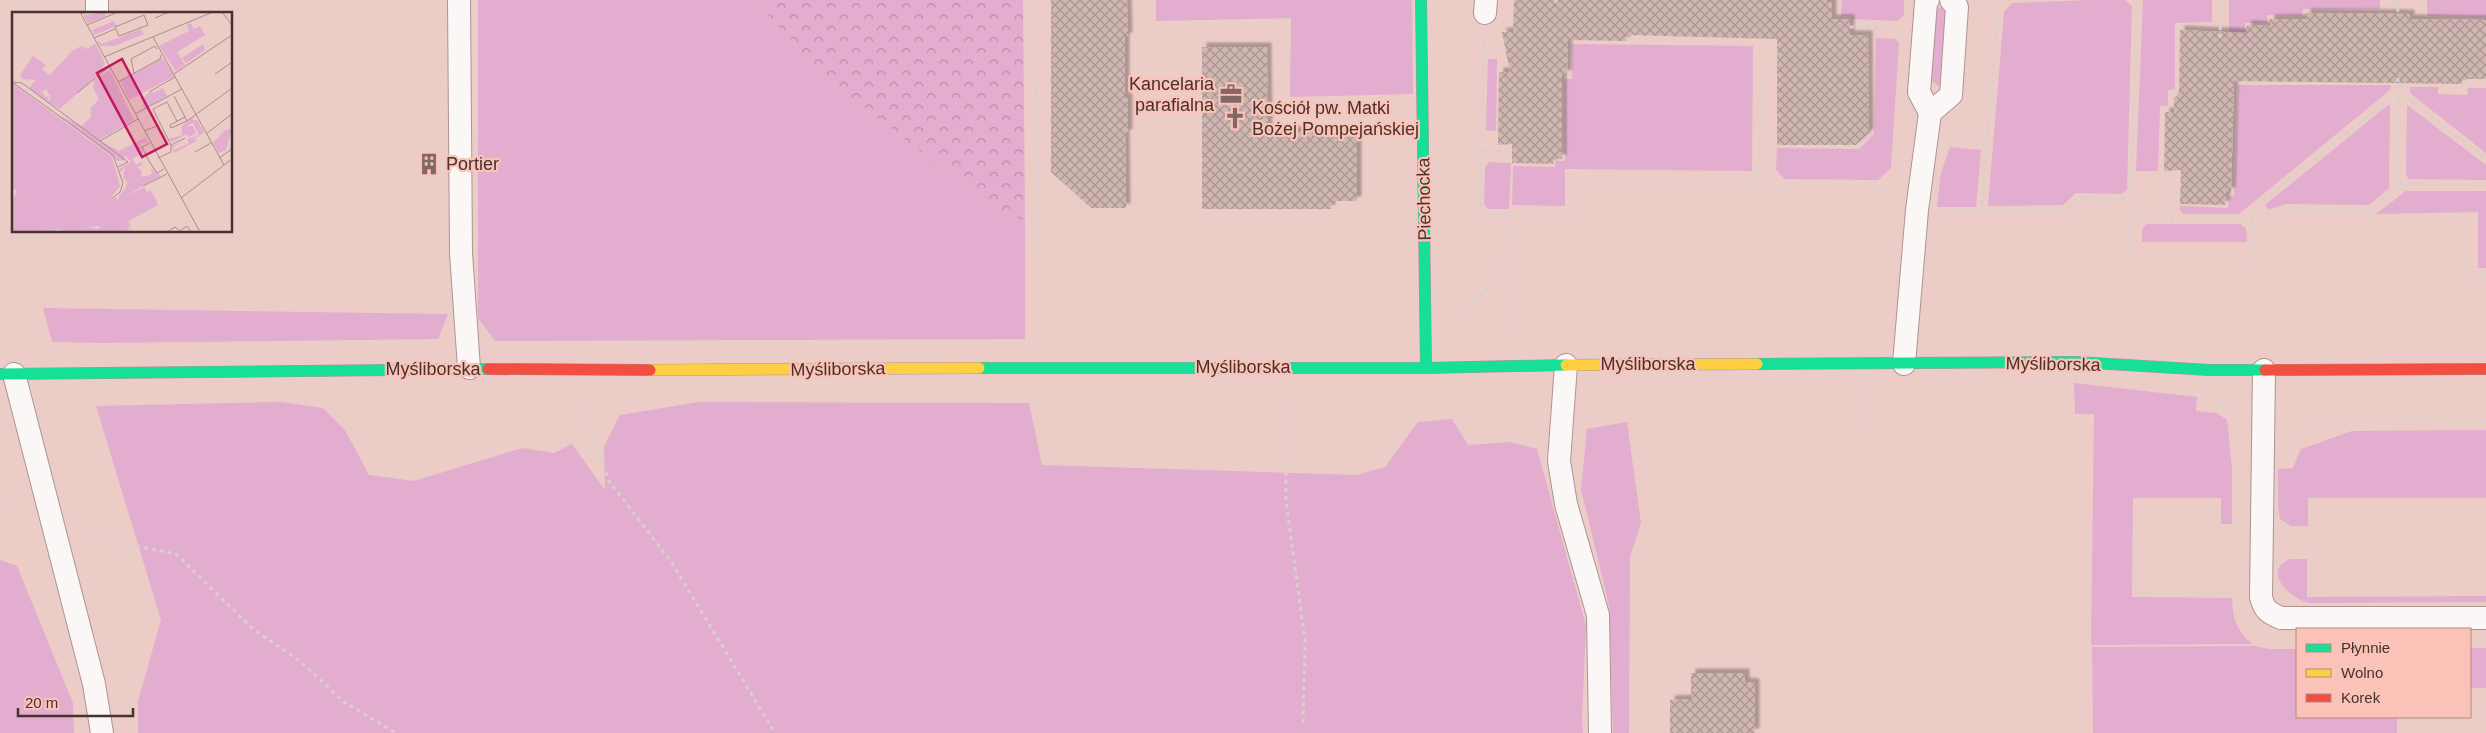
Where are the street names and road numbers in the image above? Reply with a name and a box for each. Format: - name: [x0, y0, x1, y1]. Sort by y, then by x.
- street label: Piechocka: [1413, 156, 1435, 241]
- street label: Myśliborska: [2005, 353, 2102, 375]
- street label: Myśliborska: [1600, 354, 1696, 374]
- street label: Myśliborska: [1195, 357, 1291, 377]
- street label: Myśliborska: [790, 358, 887, 380]
- street label: Myśliborska: [385, 359, 481, 379]

